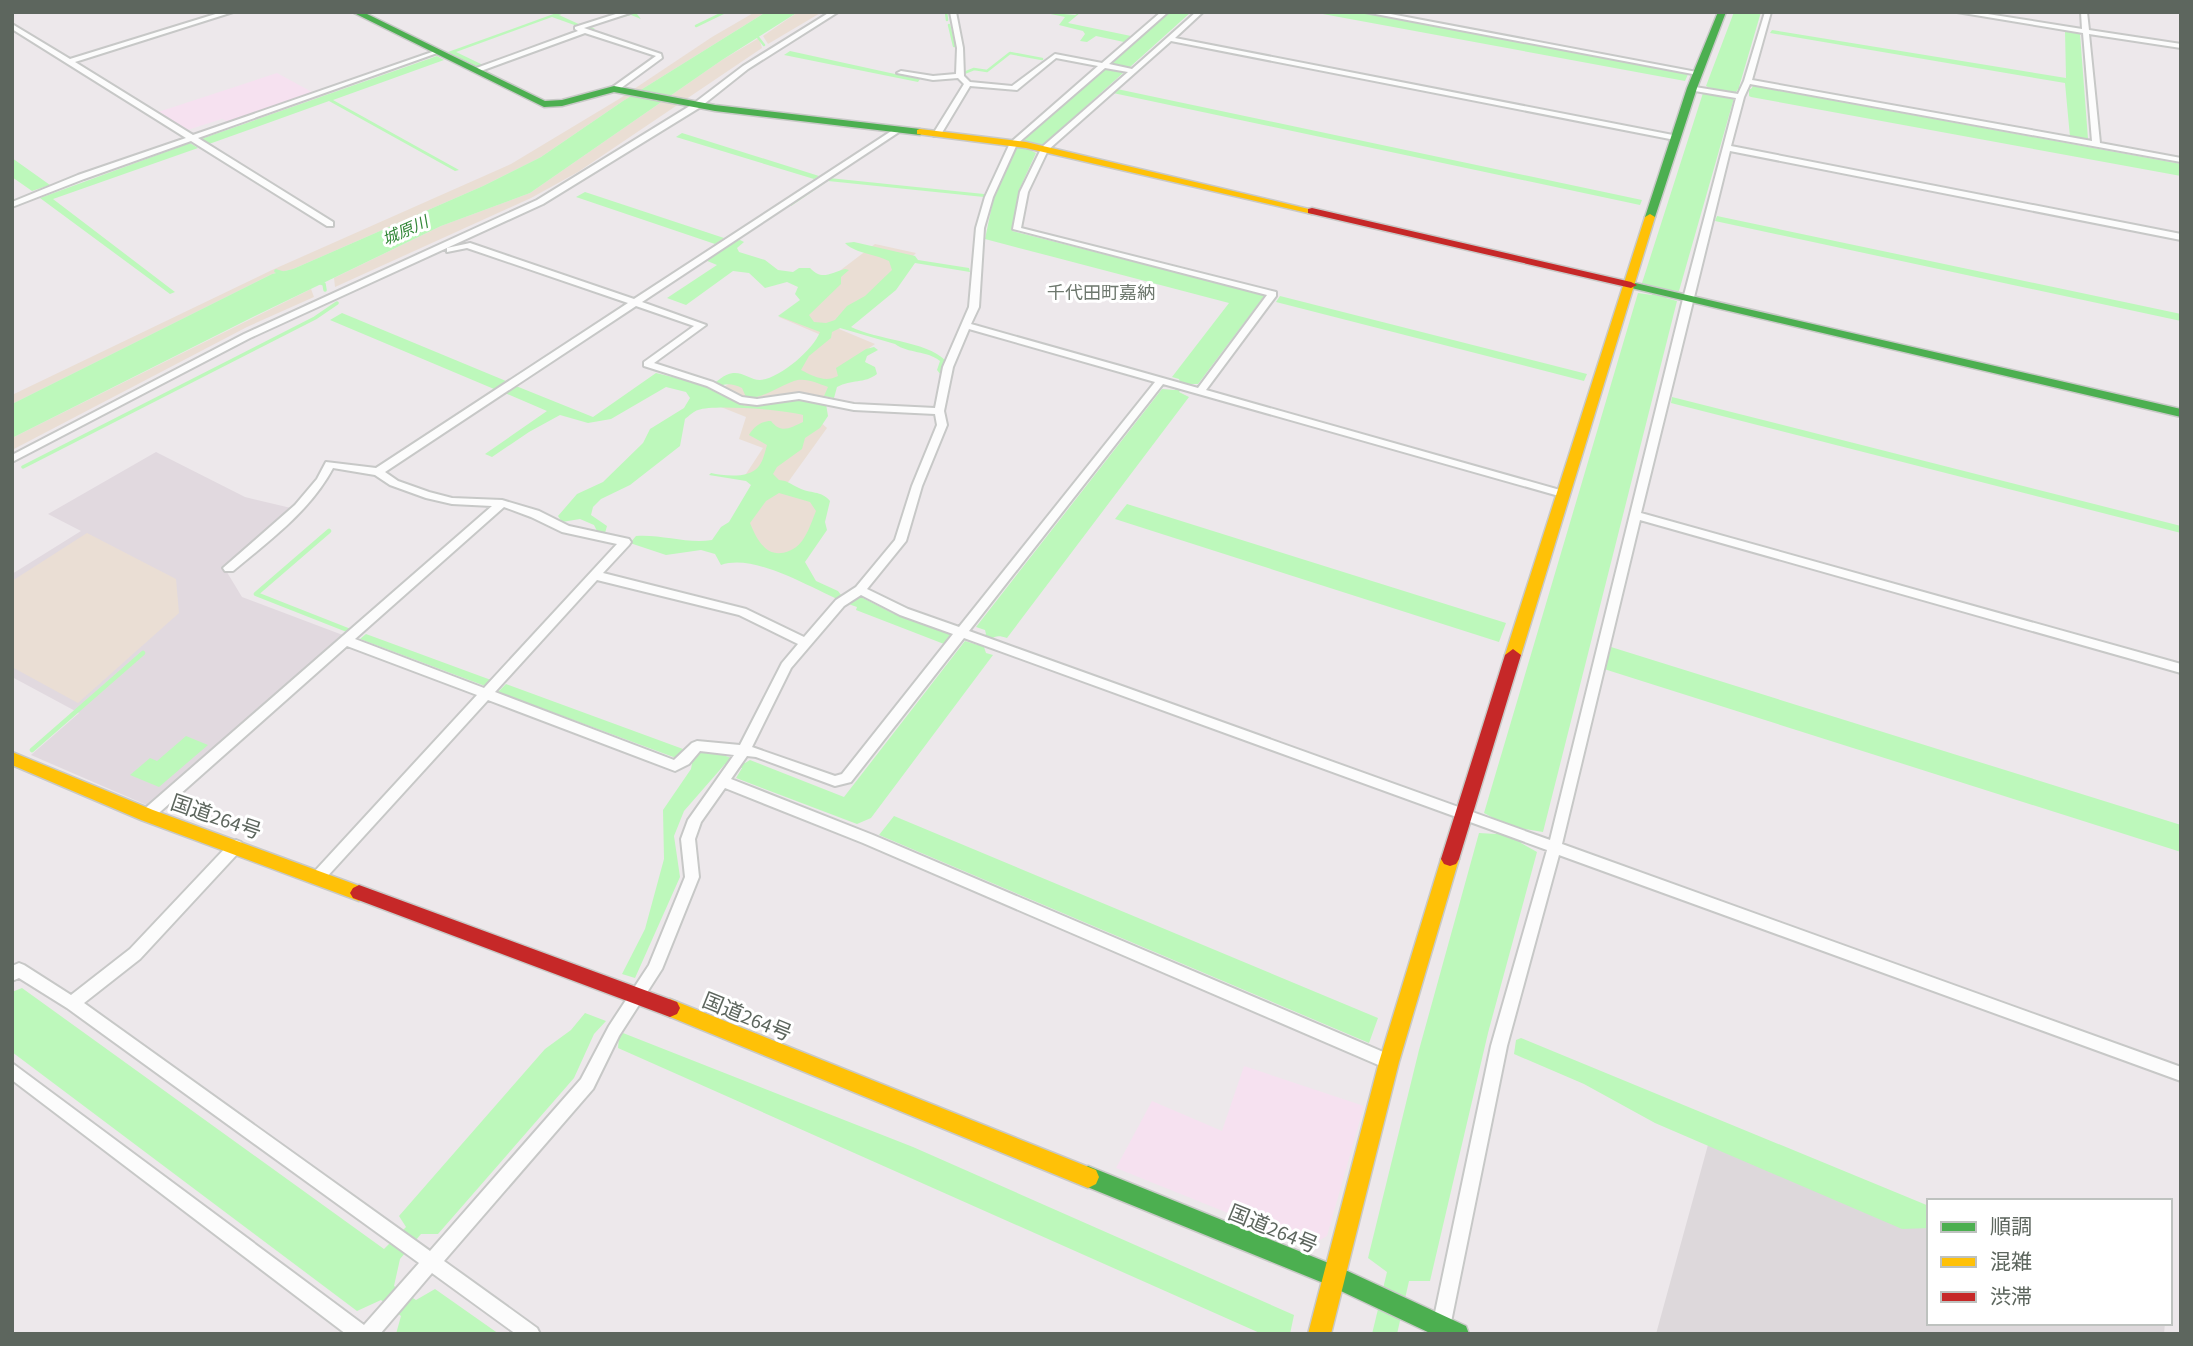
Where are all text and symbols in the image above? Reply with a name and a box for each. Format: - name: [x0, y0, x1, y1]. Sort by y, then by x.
- water label: 城原川: [379, 210, 434, 251]
- district label: 千代田町嘉納: [1047, 281, 1155, 306]
- street label: 国道264号: [167, 787, 265, 847]
- street label: 国道264号: [698, 985, 796, 1049]
- street label: 国道264号: [1224, 1197, 1322, 1261]
- legend: [1927, 1199, 2172, 1325]
- text: 順調: [1990, 1212, 2032, 1242]
- text: 混雑: [1990, 1247, 2032, 1277]
- text: 渋滞: [1990, 1282, 2032, 1312]

